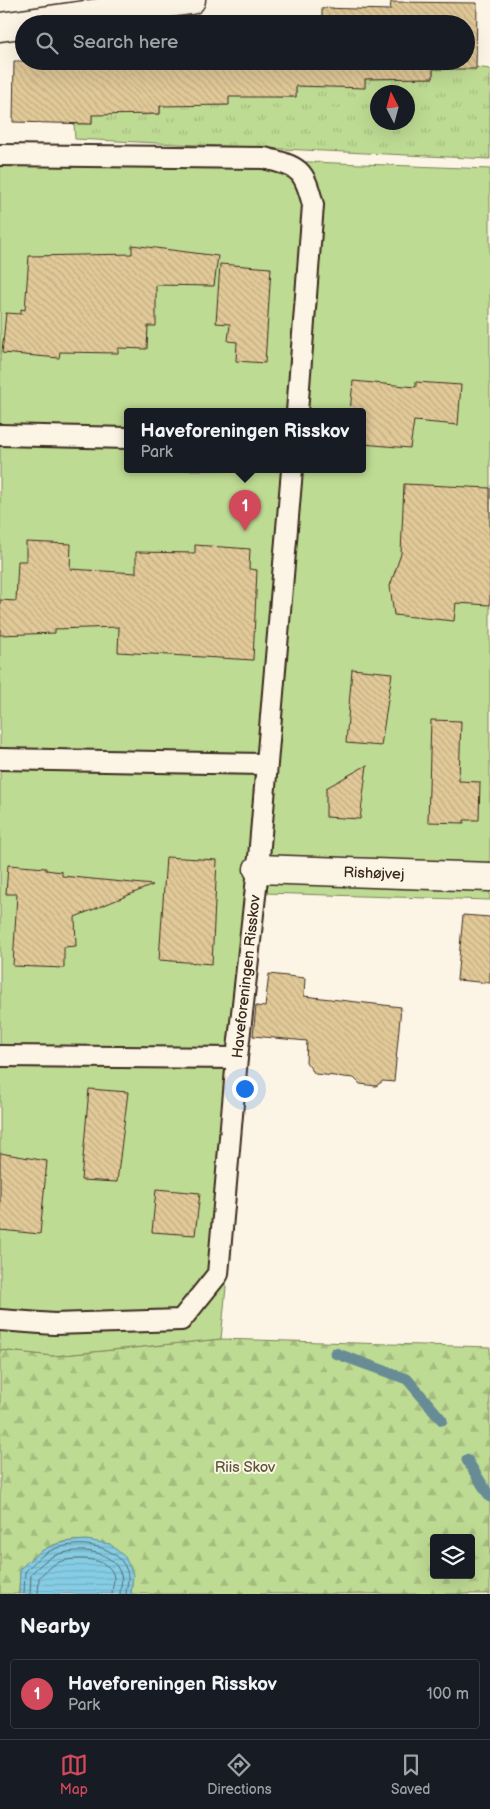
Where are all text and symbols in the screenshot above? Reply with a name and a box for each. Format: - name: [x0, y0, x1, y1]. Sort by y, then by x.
- search box: [15, 15, 475, 70]
- icon: search: [33, 29, 61, 57]
- text: Search here: [73, 31, 178, 54]
- north arrow: [370, 85, 415, 130]
- popup: [124, 408, 366, 473]
- text: Haveforeningen Risskov: [141, 420, 349, 443]
- text: Park: [141, 443, 173, 462]
- pin: 1: [229, 490, 261, 531]
- street label: Rishøjvej: [343, 863, 405, 884]
- street label: Haveforeningen Risskov: [228, 893, 265, 1059]
- your location: [232, 1076, 258, 1102]
- park label: Riis Skov: [215, 1458, 276, 1477]
- map controls: [430, 1534, 475, 1579]
- button: layers: [430, 1534, 475, 1579]
- text: Nearby: [20, 1614, 90, 1639]
- text: Haveforeningen Risskov: [68, 1673, 277, 1696]
- text: 1: [34, 1685, 40, 1704]
- text: 100 m: [426, 1685, 469, 1704]
- text: Park: [68, 1696, 100, 1715]
- tab: Map: [60, 1751, 88, 1798]
- tab: Directions: [207, 1751, 272, 1798]
- tab: Saved: [391, 1751, 430, 1798]

